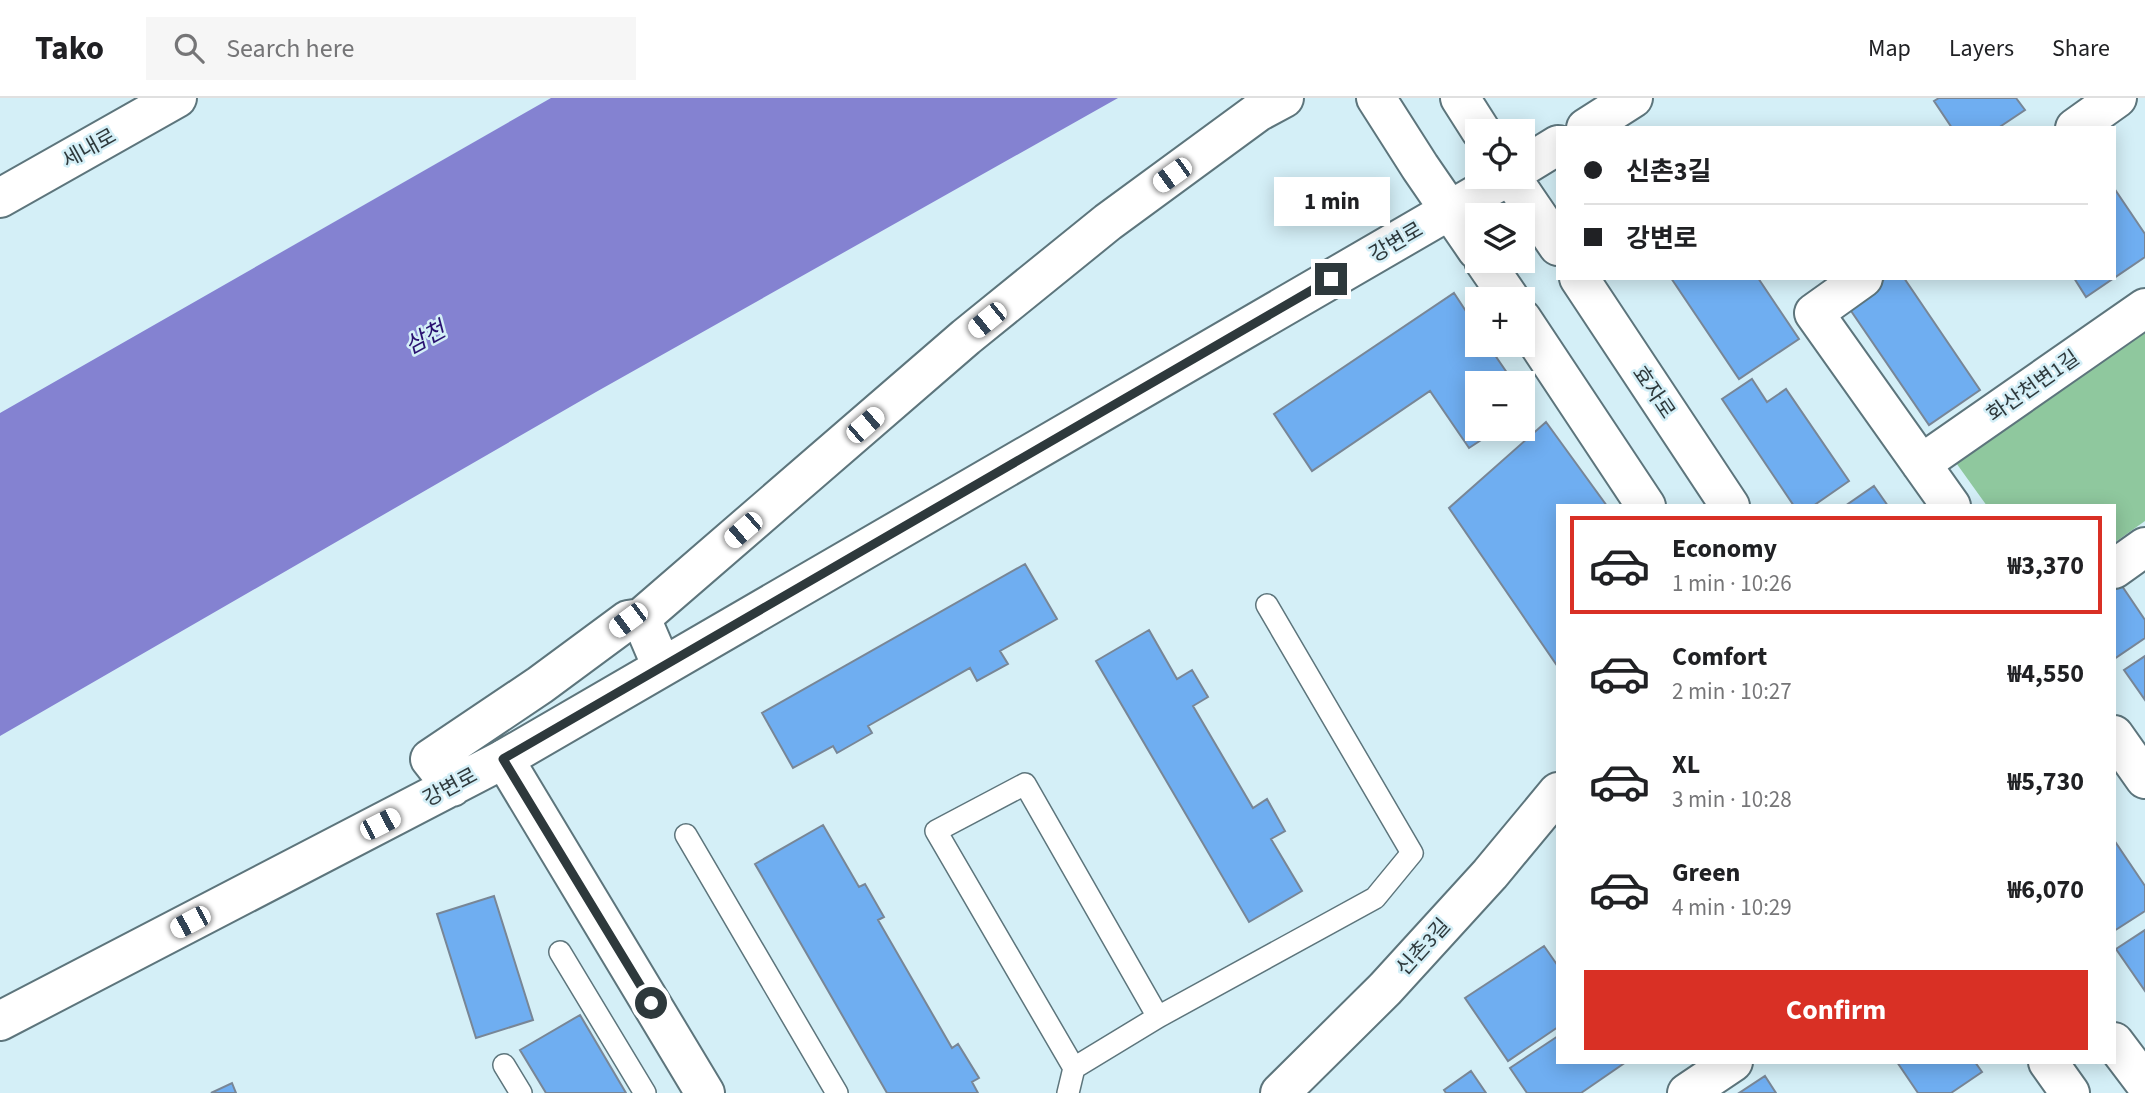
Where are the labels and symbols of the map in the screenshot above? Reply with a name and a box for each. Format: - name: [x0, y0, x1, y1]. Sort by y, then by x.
- street label: 세내로: [56, 121, 122, 175]
- car: [1149, 154, 1196, 196]
- callout: 1 min: [1273, 178, 1389, 226]
- street label: 강변로: [1363, 215, 1429, 269]
- route end: [1315, 263, 1347, 295]
- car: [965, 299, 1010, 341]
- water label: 삼천: [398, 312, 454, 363]
- street label: 화산천변1길: [1981, 343, 2085, 429]
- street label: 효자로: [1625, 360, 1683, 424]
- car: [843, 403, 888, 447]
- car: [721, 508, 766, 552]
- car: [605, 599, 652, 641]
- street label: 강변로: [417, 760, 483, 814]
- car: [357, 805, 404, 843]
- car: [167, 903, 214, 941]
- street label: 신촌3길: [1389, 912, 1457, 982]
- route start: [635, 987, 667, 1019]

